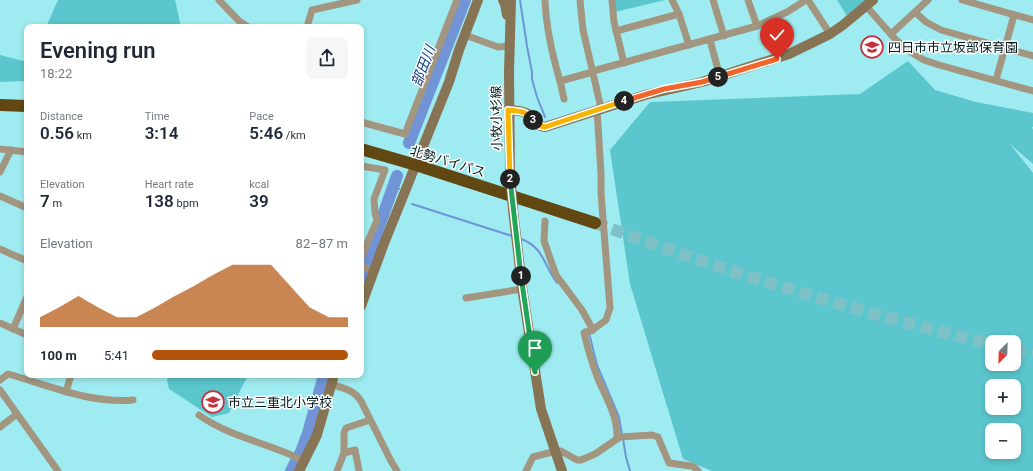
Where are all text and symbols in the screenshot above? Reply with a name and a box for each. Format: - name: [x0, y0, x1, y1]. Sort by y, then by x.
- pin: [760, 18, 794, 59]
- icon: check: [766, 24, 788, 46]
- school or university icon: 四日市市立坂部保育園: [859, 34, 885, 60]
- button: share: [306, 37, 348, 79]
- text: Evening run: [40, 38, 156, 63]
- place label: 四日市市立坂部保育園: [888, 40, 1018, 55]
- water label: 部田川: [408, 42, 439, 88]
- text: 18:22: [40, 66, 72, 81]
- pin: 5: [708, 67, 728, 87]
- text: 5: [715, 70, 721, 83]
- street label: 小牧小杉線: [488, 85, 505, 151]
- pin: 4: [614, 91, 634, 111]
- text: 4: [621, 94, 627, 107]
- text: Distance: [40, 110, 83, 123]
- text: Time: [145, 110, 169, 123]
- text: Pace: [249, 110, 274, 123]
- pin: 3: [523, 110, 543, 130]
- text: 3: [530, 113, 536, 126]
- text: 0.56: [40, 123, 74, 143]
- text: 3:14: [145, 123, 178, 143]
- text: 5:46: [249, 123, 283, 143]
- text: km: [74, 129, 92, 142]
- text: /km: [283, 129, 306, 142]
- street label: 北勢バイパス: [408, 143, 487, 180]
- pin: 2: [500, 169, 520, 189]
- text: 2: [507, 172, 513, 185]
- text: Elevation: [40, 178, 85, 191]
- text: Heart rate: [145, 178, 194, 191]
- text: kcal: [249, 178, 269, 191]
- text: 7: [40, 191, 50, 211]
- text: 138: [145, 191, 174, 211]
- text: 39: [249, 191, 269, 211]
- text: m: [50, 197, 62, 210]
- text: bpm: [174, 197, 199, 210]
- text: Elevation: [40, 236, 93, 251]
- text: 82–87 m: [296, 236, 348, 251]
- pin: 1: [511, 266, 531, 286]
- text: 1: [518, 269, 524, 282]
- pin: [518, 331, 552, 372]
- north arrow: [985, 335, 1021, 371]
- map controls: [985, 335, 1021, 459]
- icon: arrive: [524, 337, 546, 359]
- text: 100 m: [40, 348, 77, 363]
- text: 5:41: [104, 348, 129, 363]
- button: +: [985, 379, 1021, 415]
- school or university icon: 市立三重北小学校: [200, 389, 226, 415]
- place label: 市立三重北小学校: [228, 395, 332, 410]
- button: −: [985, 423, 1021, 459]

